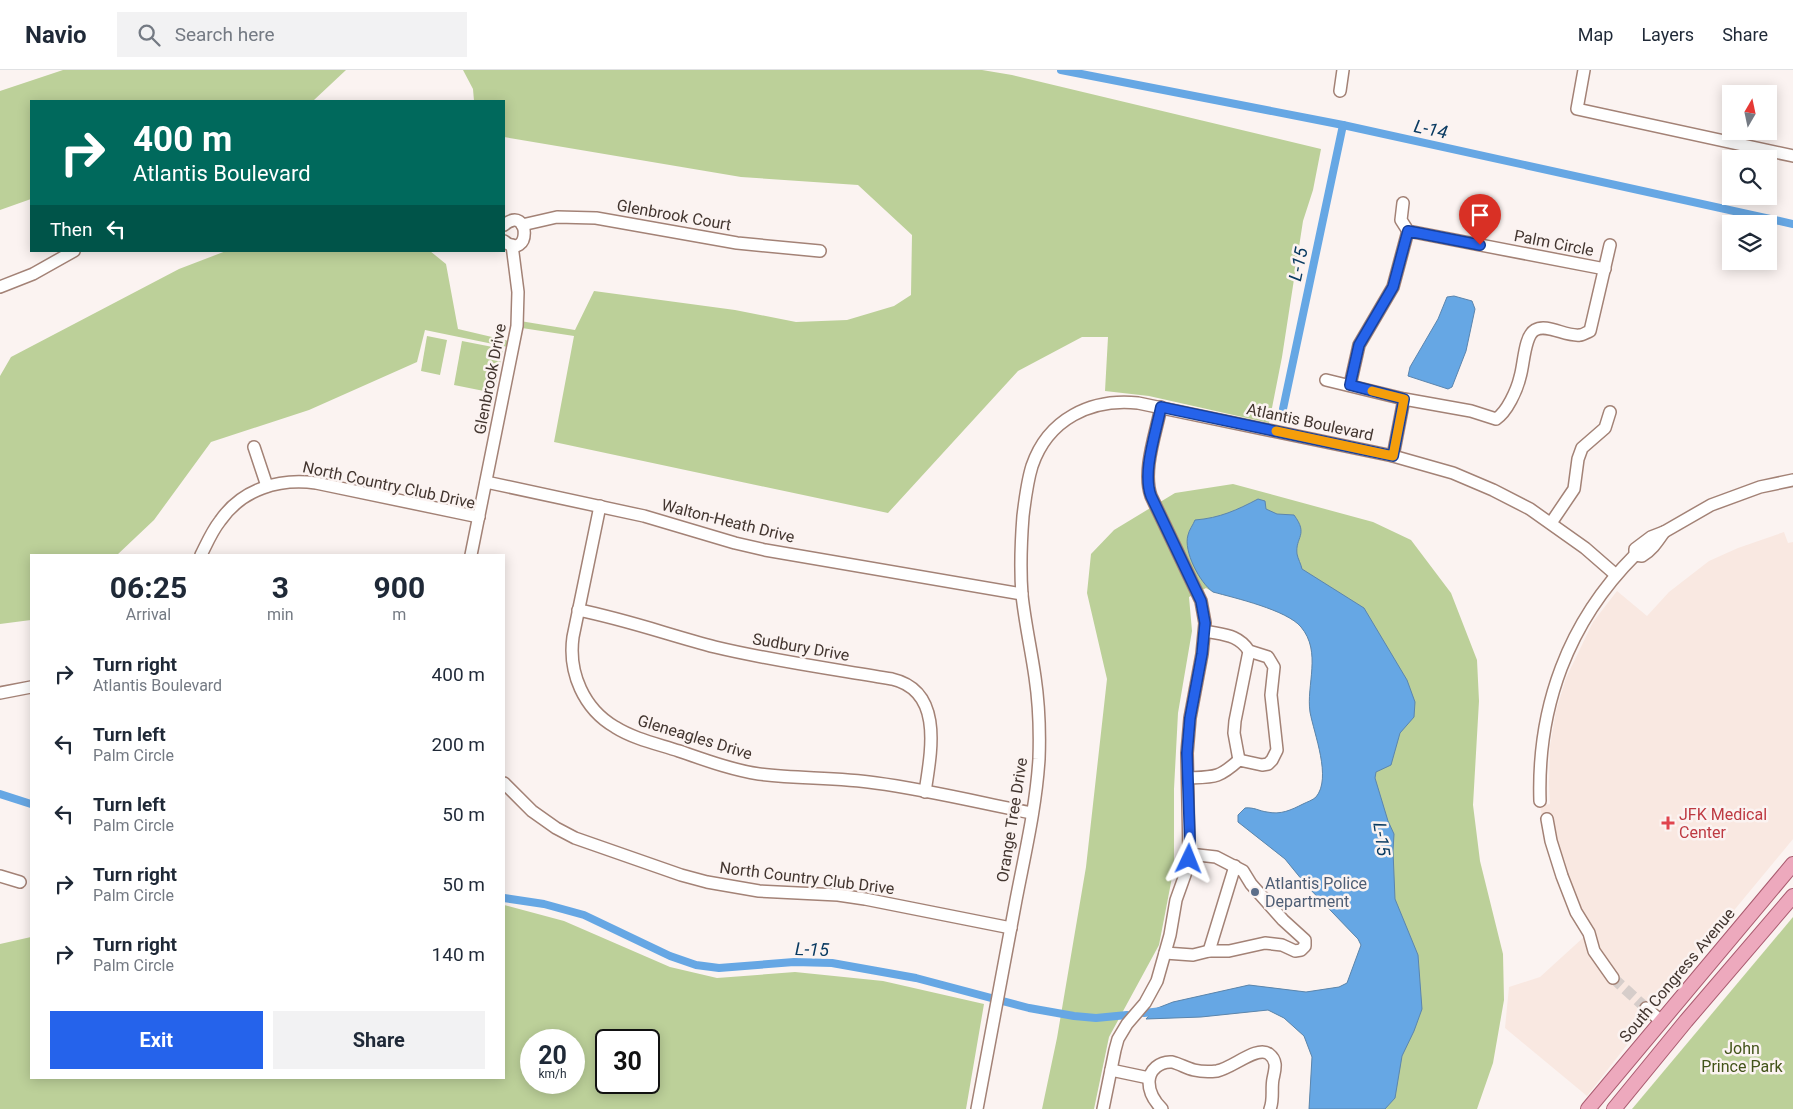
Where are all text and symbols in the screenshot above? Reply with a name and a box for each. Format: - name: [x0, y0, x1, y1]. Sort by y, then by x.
- search box: [117, 12, 467, 57]
- text: Navio: [25, 21, 87, 49]
- icon: search: [135, 21, 163, 49]
- text: Search here: [175, 23, 275, 46]
- text: Map: [1578, 24, 1613, 45]
- text: Layers: [1641, 24, 1694, 45]
- text: Share: [1722, 24, 1768, 45]
- north arrow: [1722, 85, 1778, 140]
- map controls: [1722, 85, 1777, 270]
- water label: L-14: [1412, 115, 1450, 143]
- text: 400 m: [133, 119, 232, 160]
- icon: right: [50, 120, 115, 185]
- button: search: [1722, 150, 1777, 205]
- text: Atlantis Boulevard: [133, 161, 311, 186]
- pin: [1459, 194, 1501, 245]
- street label: Glenbrook Court: [615, 196, 733, 234]
- icon: arrive: [1466, 201, 1494, 229]
- icon: left: [102, 215, 130, 243]
- button: layers: [1722, 215, 1777, 270]
- text: Then: [50, 218, 92, 241]
- street label: Palm Circle: [1512, 226, 1596, 260]
- water label: L-15: [1284, 245, 1312, 283]
- street label: Glenbrook Drive: [470, 322, 510, 436]
- street label: Atlantis Boulevard: [1245, 399, 1375, 445]
- street label: North Country Club Drive: [301, 457, 477, 513]
- street label: Walton-Heath Drive: [659, 495, 797, 547]
- text: 06:25: [110, 570, 187, 605]
- text: 3: [272, 570, 289, 605]
- text: 900: [374, 570, 425, 605]
- text: Arrival: [126, 605, 171, 624]
- text: min: [267, 605, 294, 624]
- text: m: [392, 605, 406, 624]
- street label: Sudbury Drive: [751, 629, 851, 665]
- text: Turn right: [93, 653, 177, 676]
- icon: right: [50, 660, 78, 688]
- text: 400 m: [432, 663, 485, 686]
- text: Atlantis Boulevard: [93, 676, 222, 695]
- street label: Gleneagles Drive: [635, 711, 755, 763]
- text: Turn left: [93, 723, 166, 746]
- icon: left: [50, 730, 78, 758]
- text: 200 m: [432, 733, 485, 756]
- text: Palm Circle: [93, 746, 174, 765]
- street label: Orange Tree Drive: [993, 756, 1031, 884]
- text: Turn left: [93, 793, 166, 816]
- icon: left: [50, 800, 78, 828]
- text: 50 m: [442, 803, 485, 826]
- place label: JFK Medical Center: [1679, 805, 1767, 842]
- text: Palm Circle: [93, 816, 174, 835]
- marker: JFK Medical Center: [1661, 816, 1675, 830]
- water label: L-15: [1369, 821, 1395, 857]
- position arrow: [1162, 832, 1214, 884]
- street label: North Country Club Drive: [719, 858, 895, 898]
- text: Turn right: [93, 863, 177, 886]
- icon: right: [50, 870, 78, 898]
- text: 50 m: [442, 873, 485, 896]
- place label: Atlantis Police Department: [1265, 874, 1367, 911]
- text: Palm Circle: [93, 886, 174, 905]
- marker: Atlantis Police Department: [1249, 886, 1261, 898]
- street label: South Congress Avenue: [1615, 904, 1739, 1046]
- text: Turn right: [93, 933, 177, 956]
- water label: L-15: [795, 938, 829, 960]
- icon: right: [50, 940, 78, 968]
- text: 140 m: [432, 943, 485, 966]
- text: Palm Circle: [93, 956, 174, 975]
- button: Exit: [50, 1011, 263, 1069]
- button: Share: [273, 1011, 485, 1069]
- speed limit sign: 30: [595, 1029, 660, 1094]
- park label: John Prince Park: [1701, 1039, 1784, 1076]
- text: 20: [538, 1041, 567, 1070]
- text: km/h: [538, 1067, 567, 1081]

